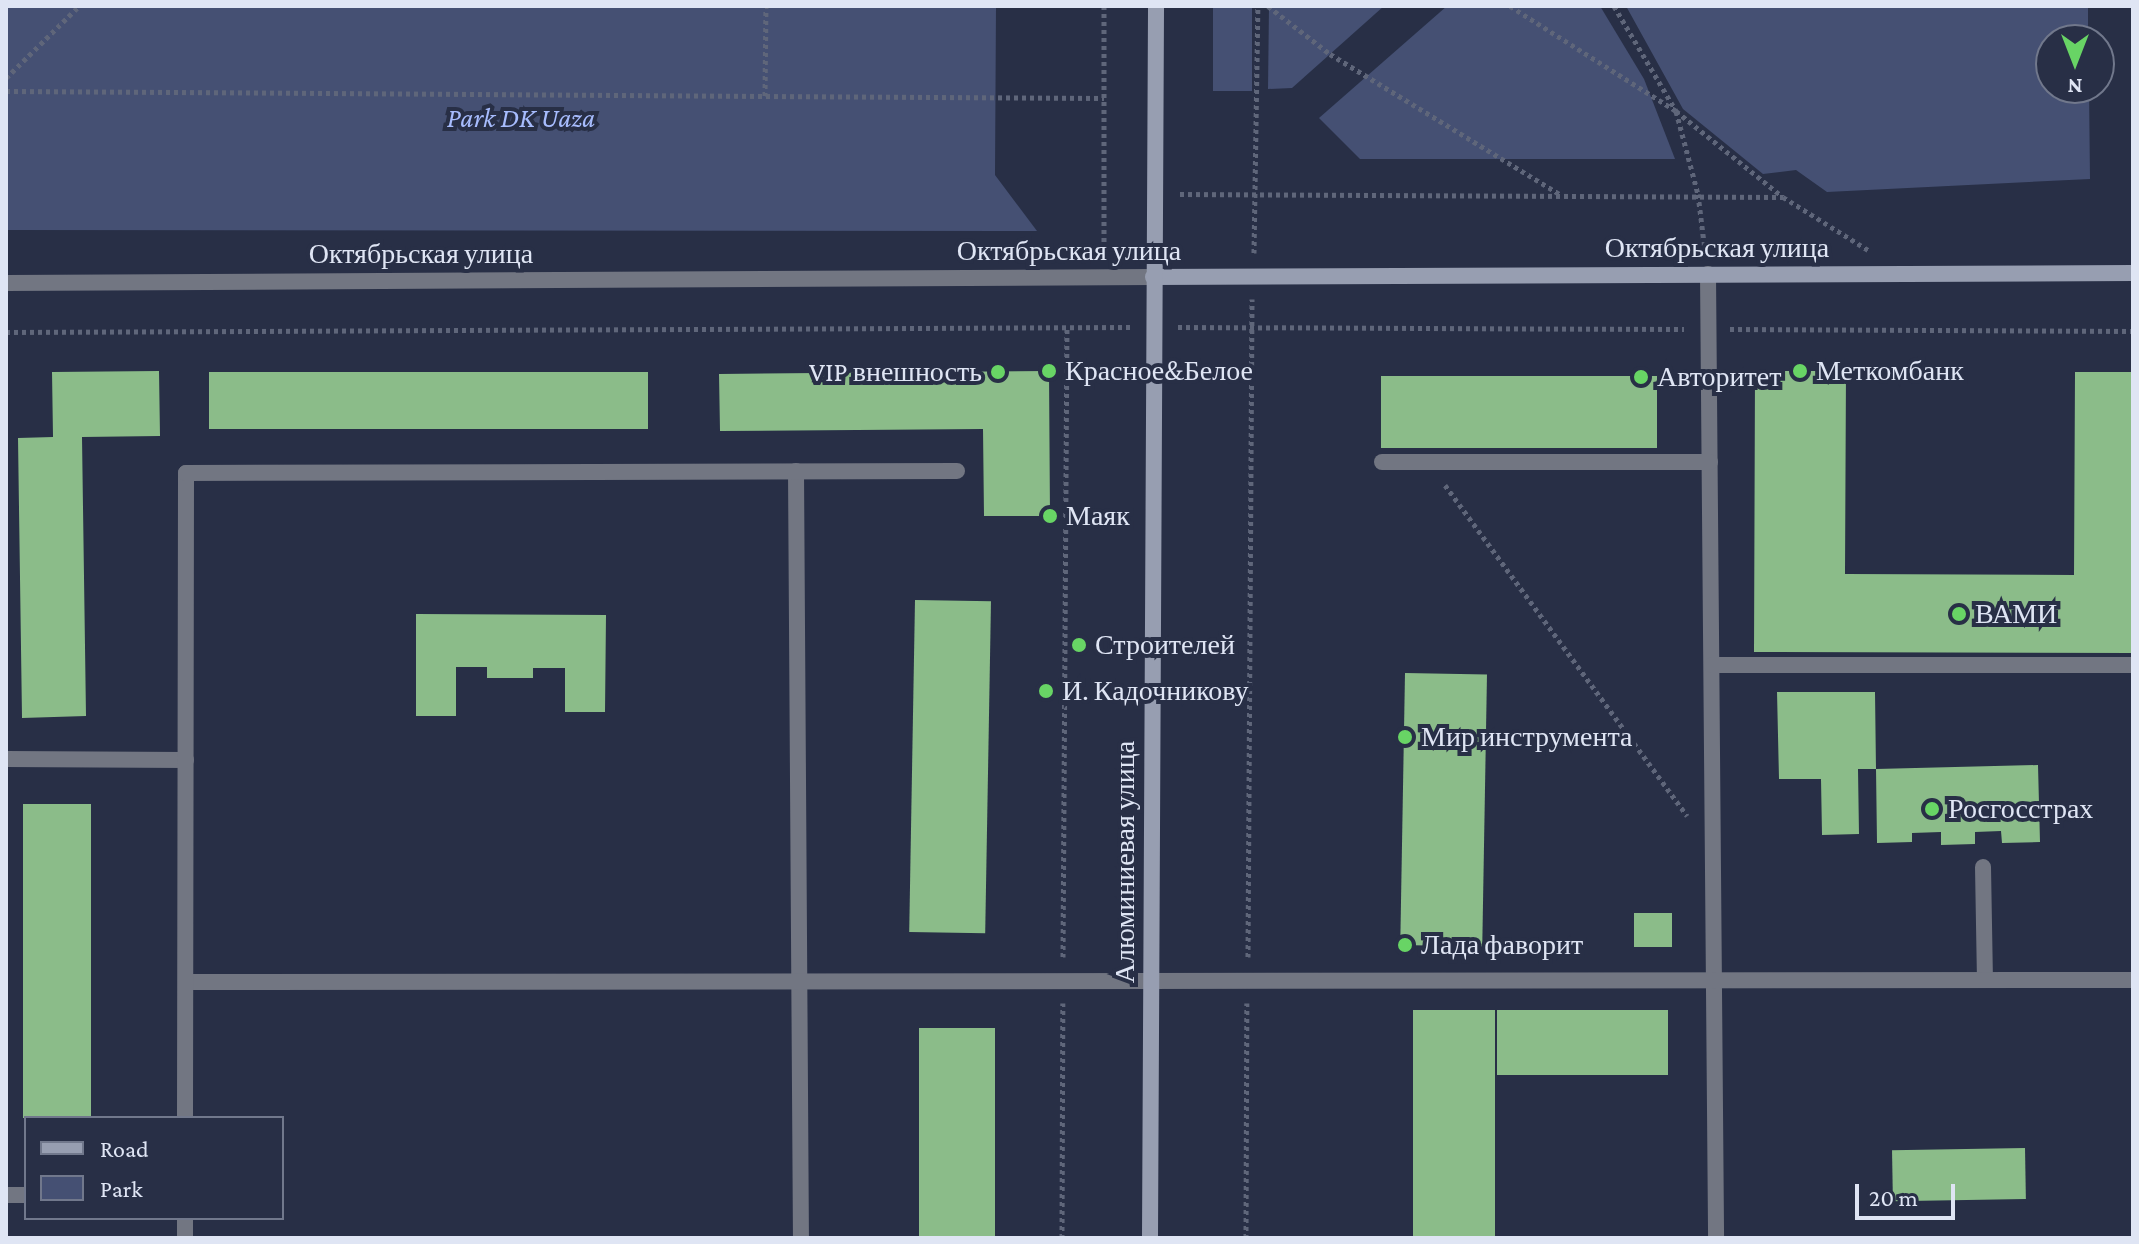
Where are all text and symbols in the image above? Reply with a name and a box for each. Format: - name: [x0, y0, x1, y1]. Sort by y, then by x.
- north arrow: [2035, 24, 2115, 104]
- text: N: [2068, 74, 2083, 99]
- park label: Park DK Uaza: [447, 101, 595, 135]
- street label: Октябрьская улица: [1605, 231, 1829, 265]
- street label: Октябрьская улица: [957, 234, 1181, 268]
- street label: Октябрьская улица: [309, 237, 533, 271]
- place label: Красное&Белое: [1065, 354, 1253, 388]
- place label: Меткомбанк: [1816, 354, 1964, 388]
- place label: VIP внешность: [809, 355, 982, 389]
- place label: Авторитет: [1657, 360, 1781, 394]
- marker: Красное&Белое: [1040, 362, 1058, 380]
- marker: Меткомбанк: [1791, 362, 1809, 380]
- marker: VIP внешность: [989, 363, 1007, 381]
- marker: Авторитет: [1632, 368, 1650, 386]
- place label: Маяк: [1066, 499, 1130, 533]
- marker: Маяк: [1041, 507, 1059, 525]
- place label: ВАМИ: [1975, 597, 2057, 631]
- marker: ВАМИ: [1950, 605, 1968, 623]
- place label: Строителей: [1095, 628, 1235, 662]
- marker: Строителей: [1070, 636, 1088, 654]
- place label: И. Кадочникову: [1062, 674, 1249, 708]
- marker: И. Кадочникову: [1037, 682, 1055, 700]
- place label: Мир инструмента: [1421, 720, 1633, 754]
- marker: Мир инструмента: [1396, 728, 1414, 746]
- street label: Алюминиевая улица: [1108, 741, 1142, 983]
- place label: Росгосстрах: [1948, 792, 2093, 826]
- marker: Росгосстрах: [1923, 800, 1941, 818]
- place label: Лада фаворит: [1421, 928, 1583, 962]
- marker: Лада фаворит: [1396, 936, 1414, 954]
- legend: [24, 1116, 284, 1220]
- text: Road: [100, 1135, 149, 1162]
- scale bar: [1859, 1168, 1959, 1218]
- text: Park: [100, 1175, 143, 1202]
- text: 20 m: [1869, 1184, 1918, 1211]

